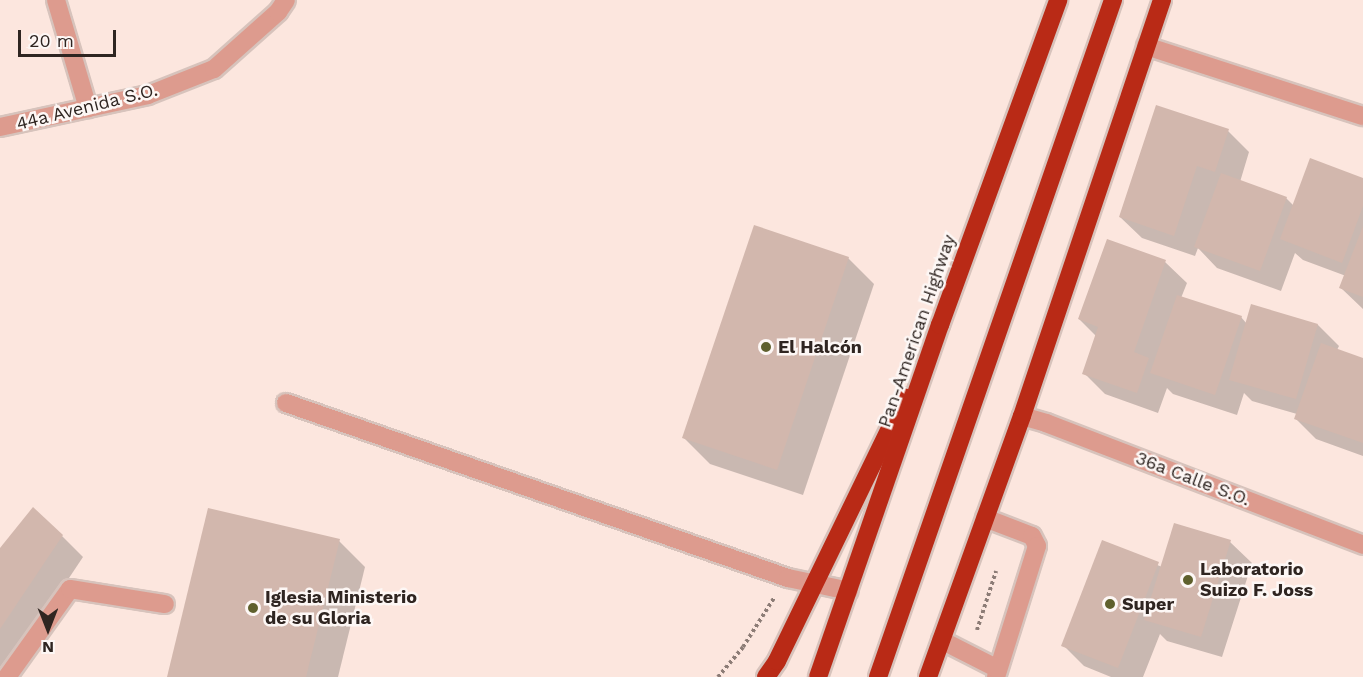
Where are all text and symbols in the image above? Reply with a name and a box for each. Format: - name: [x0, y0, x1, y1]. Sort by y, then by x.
- scale bar: [21, 18, 118, 56]
- text: 20 m: [29, 30, 74, 51]
- street label: 44a Avenida S.O.: [13, 79, 161, 135]
- street label: Pan-American Highway: [874, 232, 960, 430]
- place label: El Halcón: [778, 336, 862, 358]
- marker: El Halcón: [759, 340, 773, 354]
- street label: 36a Calle S.O.: [1133, 447, 1253, 511]
- place label: Laboratorio Suizo F. Joss: [1200, 559, 1313, 602]
- marker: Laboratorio Suizo F. Joss: [1181, 573, 1195, 587]
- place label: Iglesia Ministerio de su Gloria: [265, 587, 417, 630]
- place label: Super: [1122, 593, 1174, 615]
- marker: Super: [1103, 597, 1117, 611]
- north arrow: [18, 599, 78, 659]
- marker: Iglesia Ministerio de su Gloria: [246, 601, 260, 615]
- text: N: [42, 638, 54, 657]

